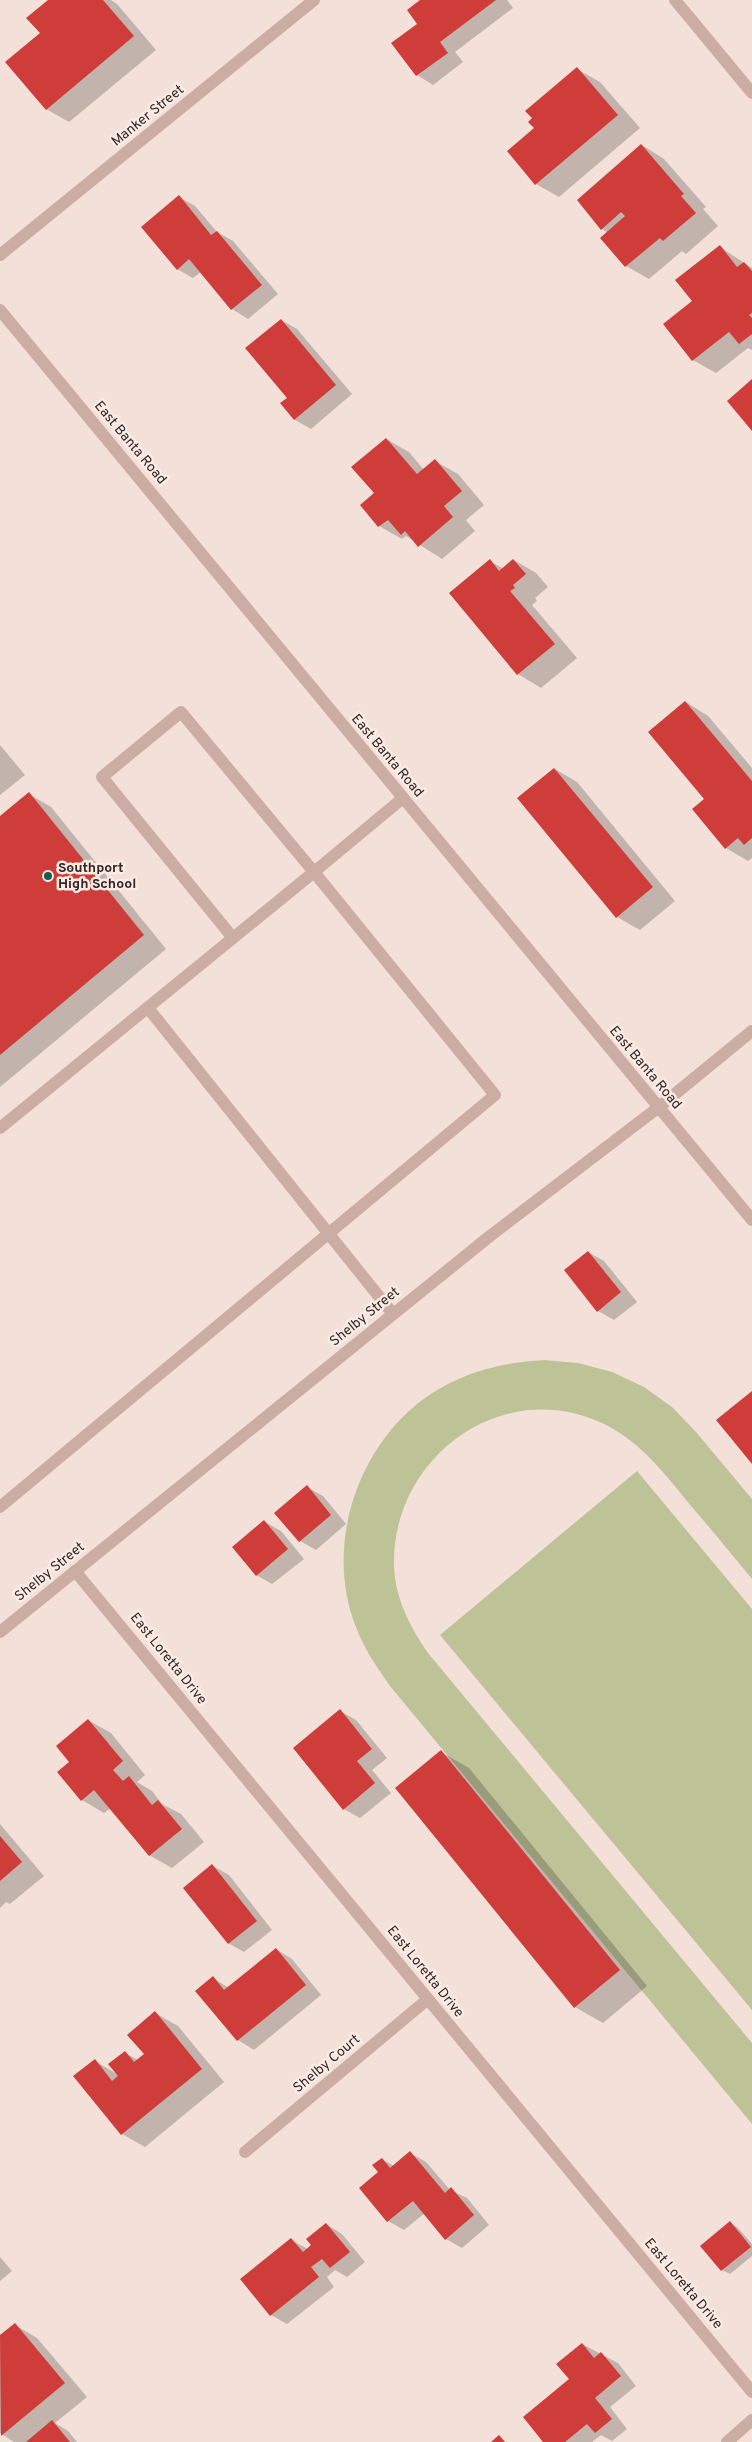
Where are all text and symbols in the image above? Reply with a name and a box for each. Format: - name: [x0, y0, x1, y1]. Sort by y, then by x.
- street label: Manker Street: [108, 82, 188, 150]
- street label: East Banta Road: [90, 398, 170, 488]
- street label: East Banta Road: [347, 711, 427, 801]
- place label: Southport High School: [58, 860, 136, 893]
- marker: Southport High School: [42, 870, 54, 882]
- street label: East Banta Road: [605, 1023, 685, 1113]
- street label: Shelby Street: [327, 1284, 403, 1350]
- street label: Shelby Street: [12, 1539, 88, 1605]
- street label: East Loretta Drive: [126, 1610, 210, 1708]
- street label: East Loretta Drive: [383, 1923, 467, 2021]
- street label: Shelby Court: [290, 2031, 364, 2097]
- street label: East Loretta Drive: [640, 2235, 726, 2333]

